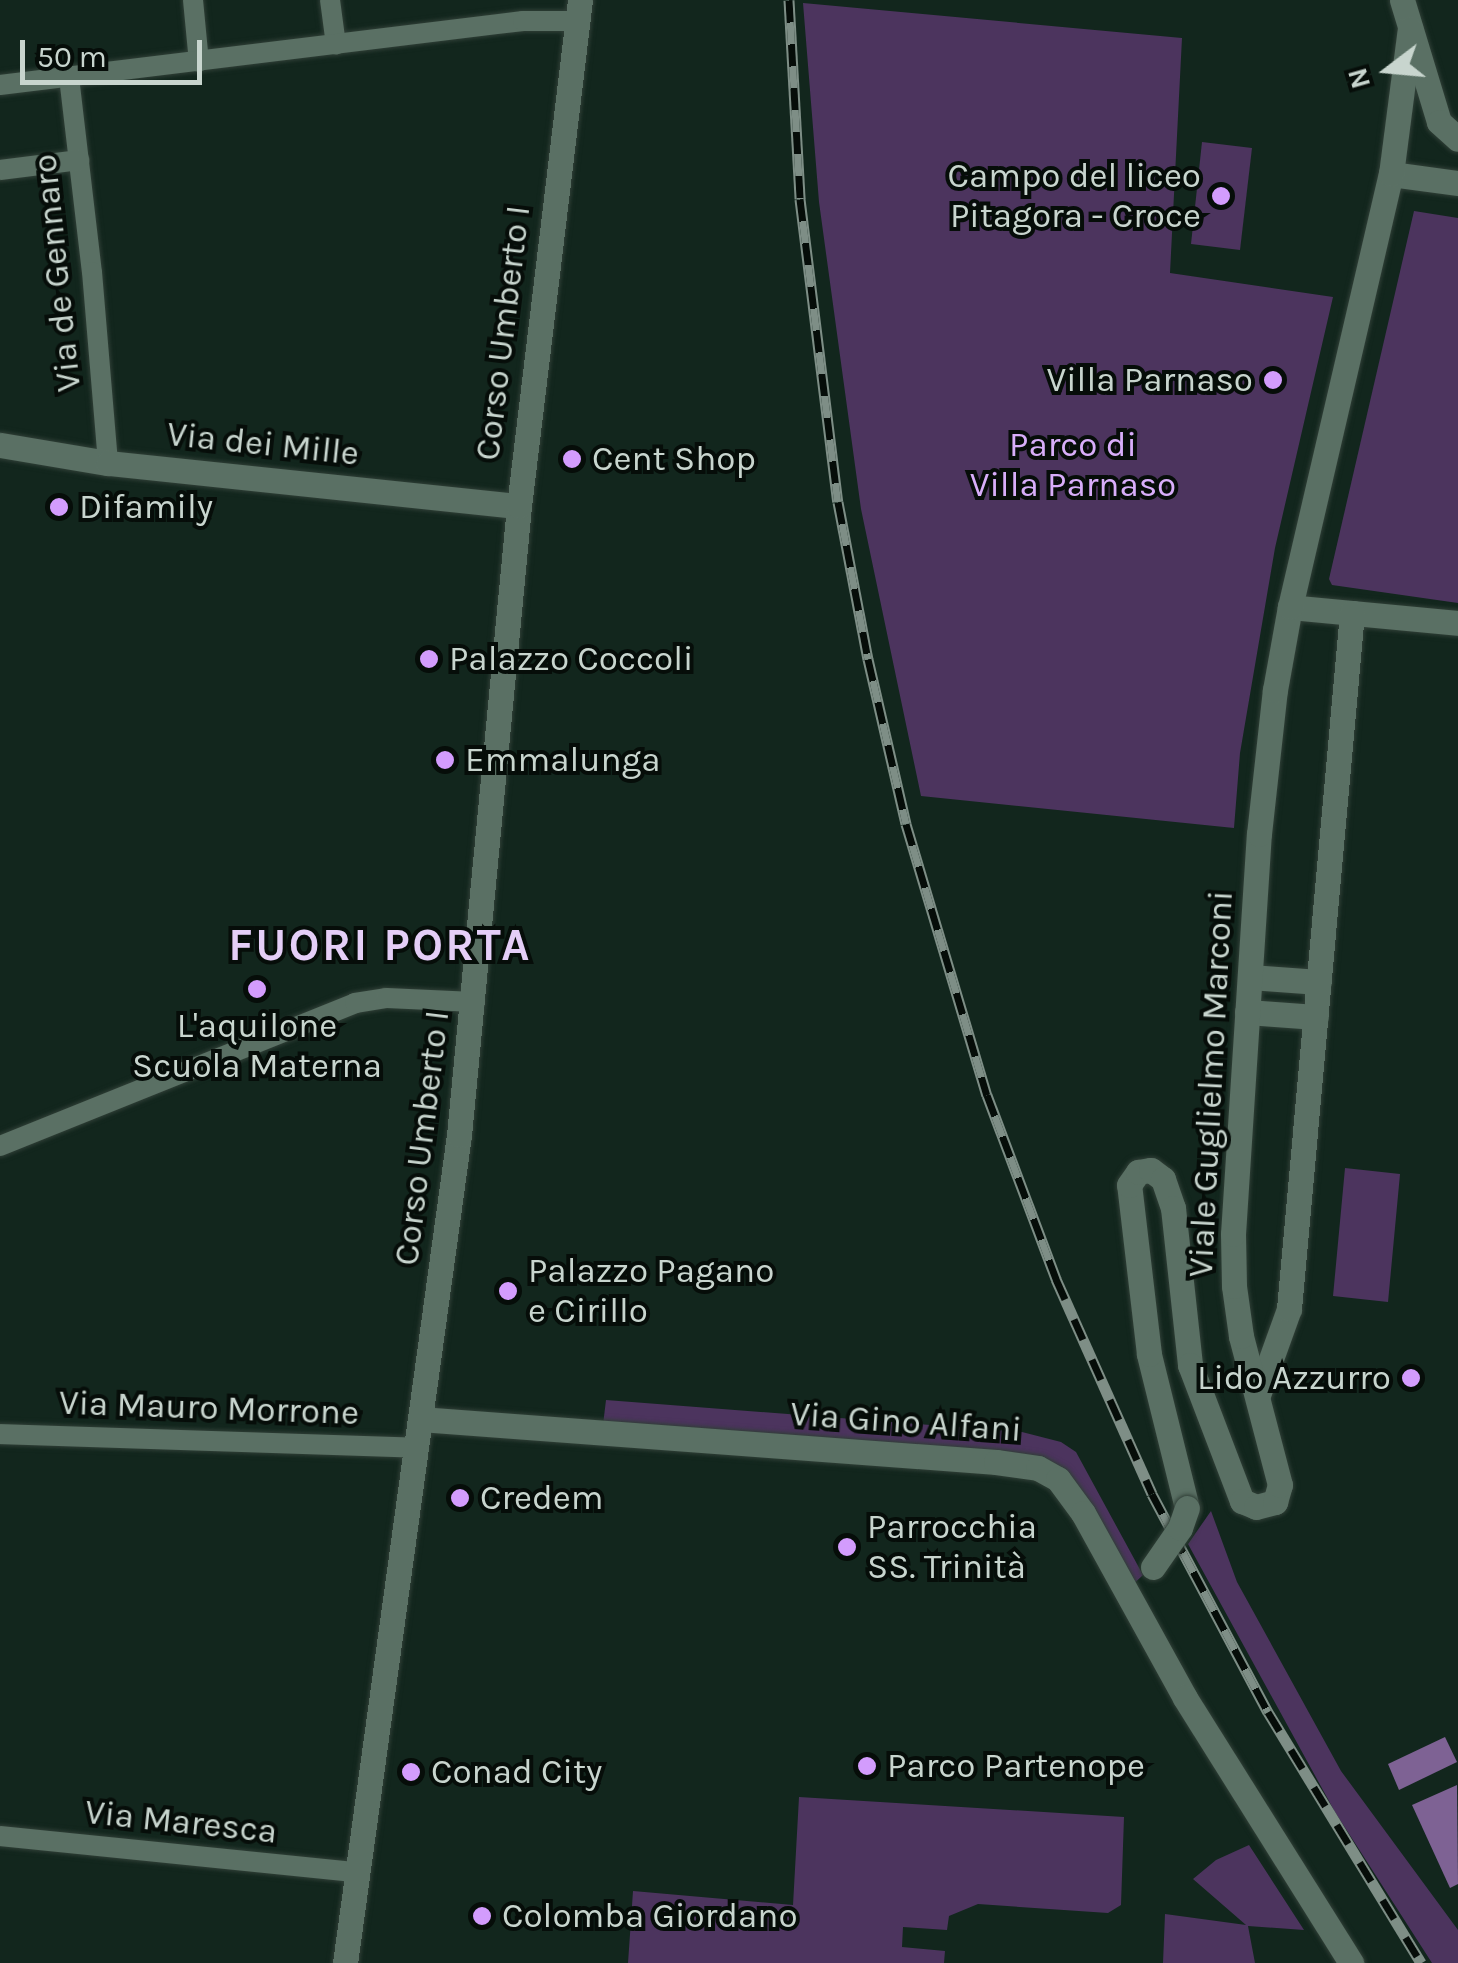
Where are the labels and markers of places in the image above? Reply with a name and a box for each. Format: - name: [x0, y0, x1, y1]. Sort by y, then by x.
- place label: Campo del liceo Pitagora - Croce: [947, 155, 1201, 237]
- marker: Campo del liceo Pitagora - Croce: [1210, 185, 1232, 207]
- place label: Villa Parnaso: [1047, 359, 1253, 401]
- marker: Villa Parnaso: [1262, 369, 1284, 391]
- place label: Cent Shop: [592, 438, 756, 480]
- marker: Cent Shop: [561, 448, 583, 470]
- place label: Difamily: [79, 486, 213, 528]
- marker: Difamily: [48, 496, 70, 518]
- place label: Palazzo Coccoli: [449, 638, 693, 680]
- marker: Palazzo Coccoli: [418, 648, 440, 670]
- place label: Emmalunga: [465, 739, 661, 781]
- marker: Emmalunga: [434, 749, 456, 771]
- marker: L'aquilone Scuola Materna: [246, 978, 268, 1000]
- place label: L'aquilone Scuola Materna: [132, 1005, 382, 1087]
- place label: Palazzo Pagano e Cirillo: [528, 1250, 774, 1332]
- marker: Palazzo Pagano e Cirillo: [497, 1280, 519, 1302]
- place label: Lido Azzurro: [1197, 1357, 1391, 1399]
- marker: Lido Azzurro: [1400, 1367, 1422, 1389]
- place label: Credem: [480, 1477, 604, 1519]
- marker: Credem: [449, 1487, 471, 1509]
- place label: Parrocchia SS. Trinità: [867, 1506, 1037, 1588]
- marker: Parrocchia SS. Trinità: [836, 1536, 858, 1558]
- place label: Parco Partenope: [887, 1745, 1145, 1787]
- place label: Conad City: [431, 1751, 602, 1793]
- marker: Parco Partenope: [856, 1755, 878, 1777]
- marker: Conad City: [400, 1761, 422, 1783]
- place label: Colomba Giordano: [502, 1895, 798, 1937]
- marker: Colomba Giordano: [471, 1905, 493, 1927]

